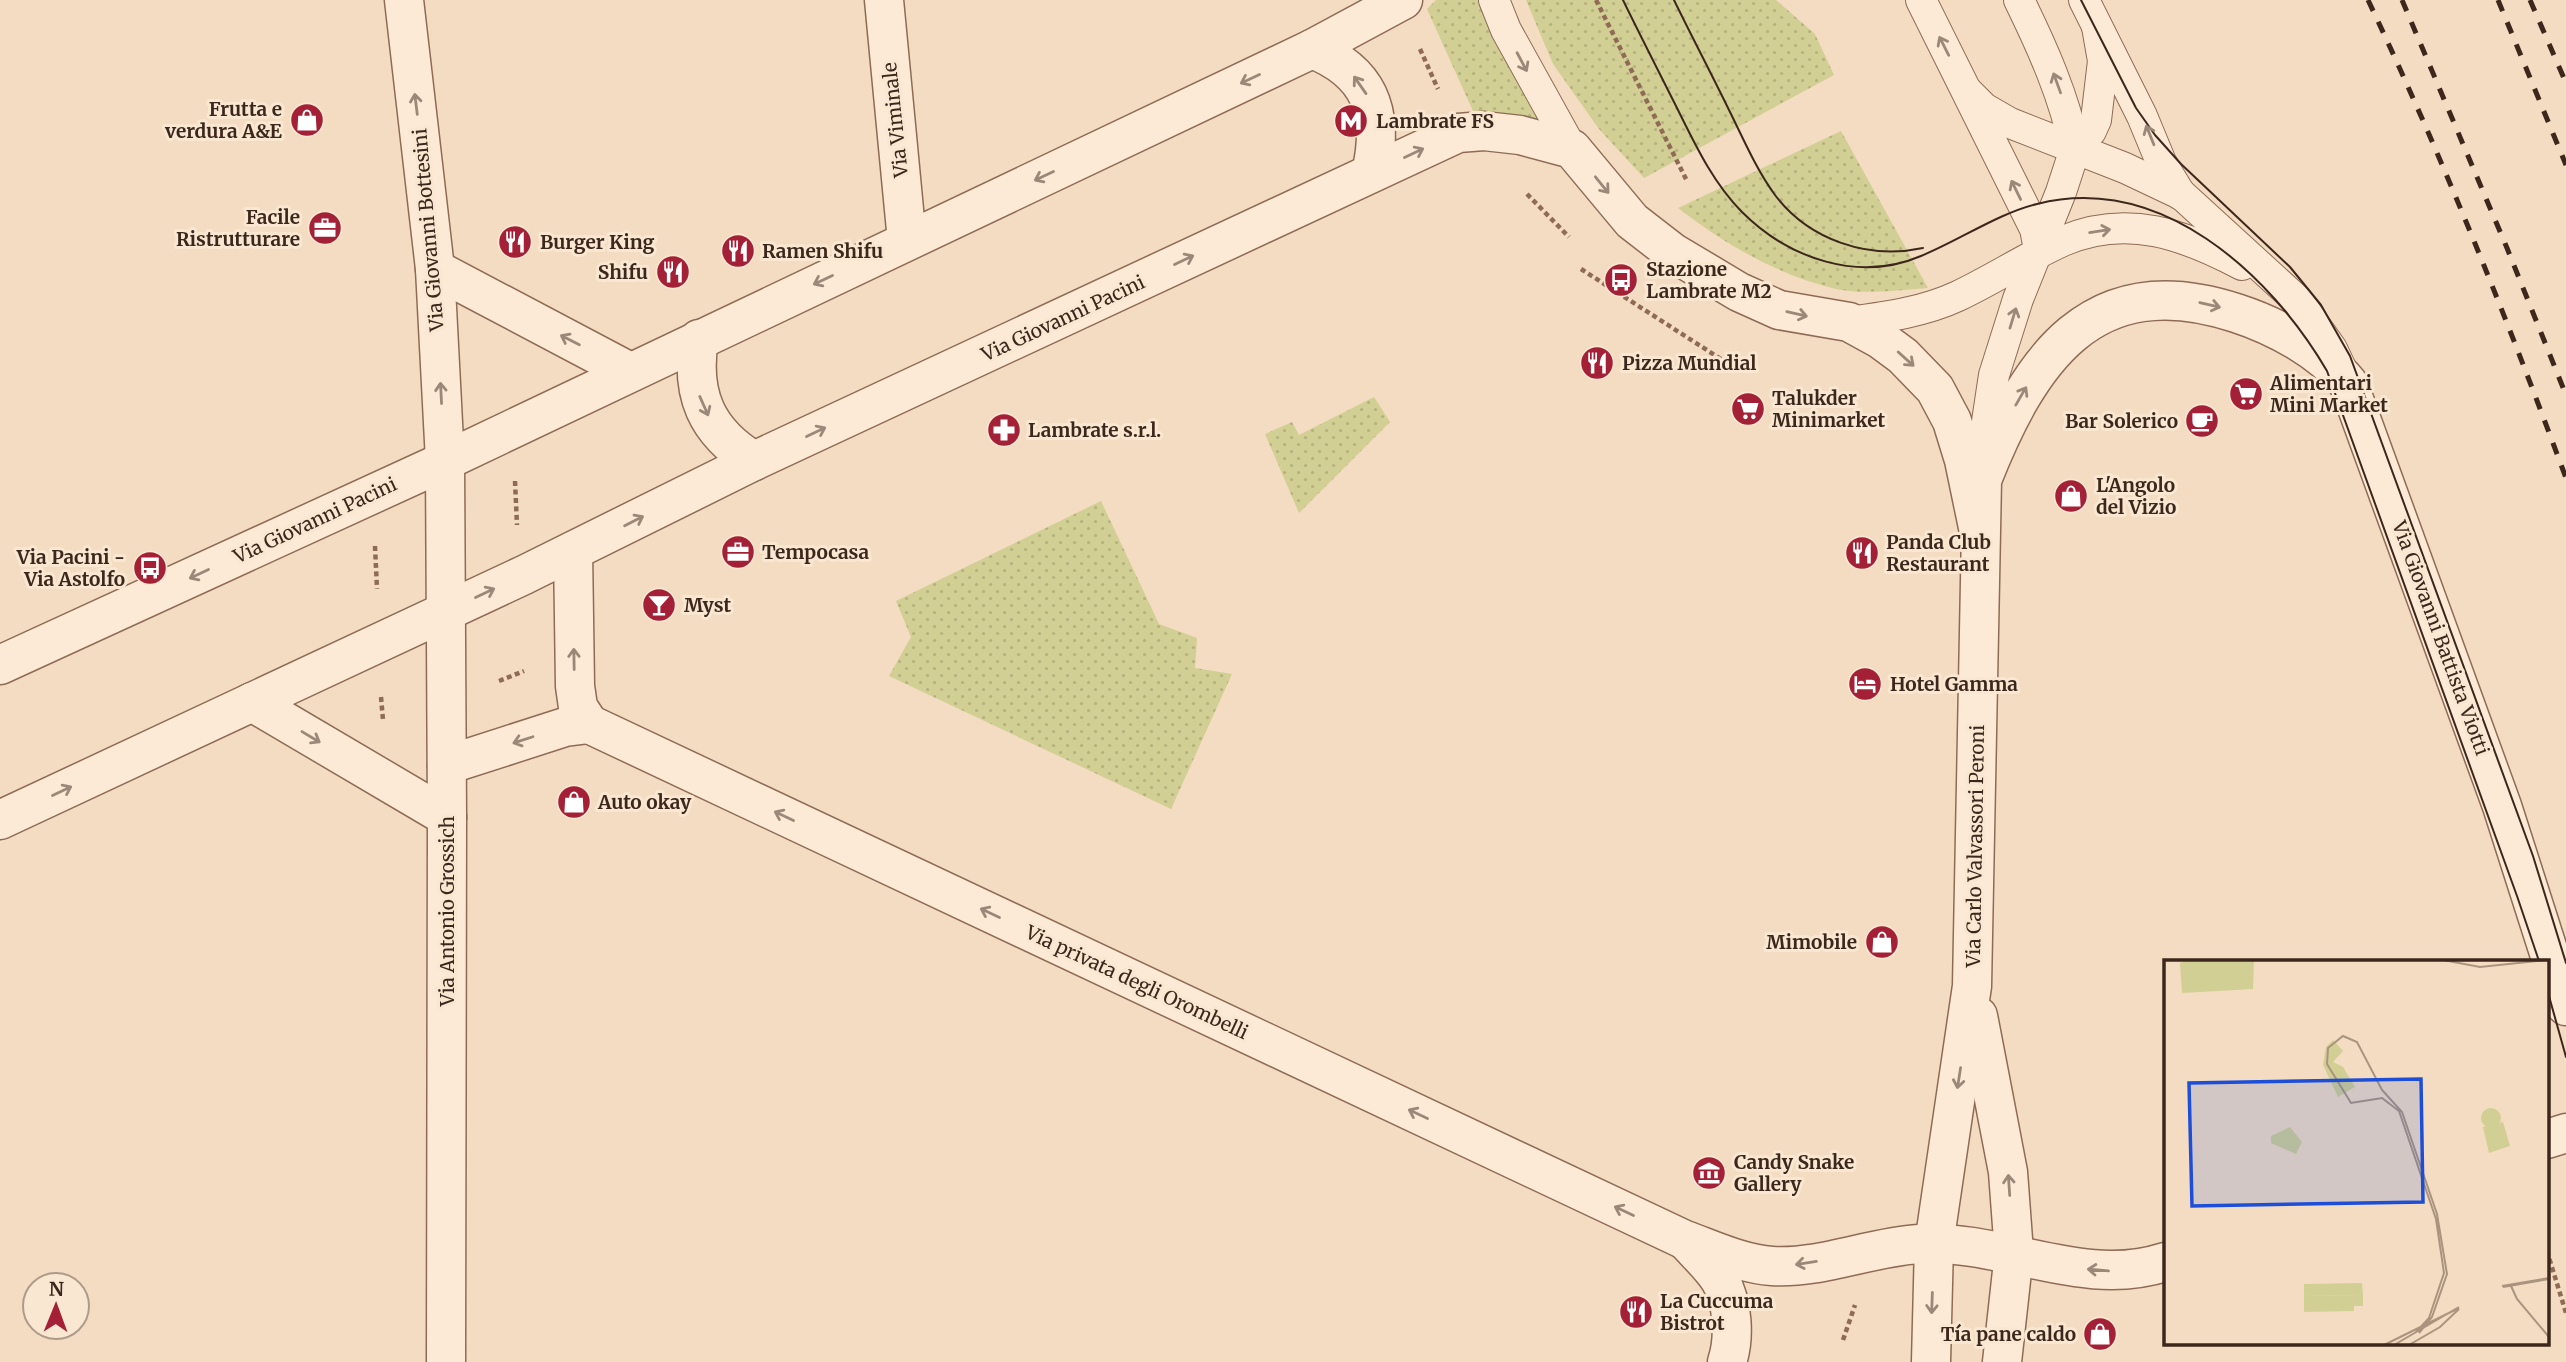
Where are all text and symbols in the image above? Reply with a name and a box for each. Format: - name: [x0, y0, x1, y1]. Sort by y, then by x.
- one-way arrow: [1937, 36, 1951, 57]
- one-way arrow: [1516, 51, 1530, 72]
- street label: Via Viminale: [877, 61, 913, 180]
- one-way arrow: [1240, 72, 1261, 86]
- one-way arrow: [2050, 73, 2062, 95]
- one-way arrow: [1353, 75, 1368, 94]
- one-way arrow: [410, 93, 423, 116]
- place label: Frutta e verdura A&E: [164, 97, 283, 143]
- shop icon: Frutta e verdura A&E: [288, 101, 326, 139]
- metro station icon: Lambrate FS: [1332, 102, 1370, 140]
- place label: Lambrate FS: [1376, 109, 1494, 133]
- one-way arrow: [2143, 125, 2156, 147]
- street label: Via Giovanni Bottesini: [407, 128, 449, 333]
- one-way arrow: [1403, 146, 1424, 159]
- one-way arrow: [1034, 170, 1055, 183]
- one-way arrow: [1594, 176, 1609, 194]
- one-way arrow: [2009, 180, 2023, 201]
- place label: Facile Ristrutturare: [176, 205, 300, 251]
- office icon: Facile Ristrutturare: [306, 209, 344, 247]
- restaurant icon: Burger King: [496, 223, 534, 261]
- one-way arrow: [2088, 224, 2111, 237]
- place label: Burger King: [540, 230, 654, 254]
- restaurant icon: Ramen Shifu: [719, 232, 757, 270]
- place label: Ramen Shifu: [762, 239, 883, 263]
- restaurant icon: Shifu: [654, 253, 692, 291]
- one-way arrow: [1173, 253, 1194, 267]
- place label: Stazione Lambrate M2: [1646, 257, 1772, 303]
- place label: Shifu: [598, 260, 648, 284]
- bus stop icon: Stazione Lambrate M2: [1602, 261, 1640, 299]
- street label: Via Giovanni Pacini: [977, 270, 1148, 367]
- one-way arrow: [813, 274, 834, 288]
- one-way arrow: [2198, 299, 2221, 313]
- one-way arrow: [2007, 307, 2020, 329]
- one-way arrow: [1785, 308, 1808, 321]
- one-way arrow: [560, 332, 581, 346]
- restaurant icon: Pizza Mundial: [1578, 344, 1616, 382]
- place label: Pizza Mundial: [1622, 351, 1757, 375]
- one-way arrow: [1897, 351, 1915, 367]
- place label: Alimentari Mini Market: [2269, 371, 2388, 417]
- supermarket icon: Alimentari Mini Market: [2227, 375, 2265, 413]
- one-way arrow: [435, 382, 448, 405]
- place label: Talukder Minimarket: [1772, 386, 1885, 432]
- one-way arrow: [2014, 387, 2028, 407]
- supermarket icon: Talukder Minimarket: [1729, 390, 1767, 428]
- one-way arrow: [698, 395, 711, 416]
- cafe icon: Bar Solerico: [2183, 402, 2221, 440]
- place label: Bar Solerico: [2065, 409, 2178, 433]
- pharmacy icon: Lambrate s.r.l.: [985, 411, 1023, 449]
- place label: Lambrate s.r.l.: [1028, 418, 1161, 442]
- one-way arrow: [805, 425, 826, 438]
- street label: Via Giovanni Pacini: [229, 472, 400, 569]
- place label: L'Angolo del Vizio: [2096, 473, 2176, 519]
- shop icon: L'Angolo del Vizio: [2052, 477, 2090, 515]
- one-way arrow: [623, 513, 644, 527]
- street label: Via Giovanni Battista Viotti: [2387, 517, 2495, 758]
- place label: Panda Club Restaurant: [1886, 530, 1991, 576]
- office icon: Tempocasa: [719, 533, 757, 571]
- restaurant icon: Panda Club Restaurant: [1843, 534, 1881, 572]
- place label: Tempocasa: [762, 540, 870, 564]
- place label: Via Pacini - Via Astolfo: [16, 545, 125, 591]
- bus stop icon: Via Pacini - Via Astolfo: [131, 549, 169, 587]
- one-way arrow: [189, 568, 210, 581]
- one-way arrow: [474, 586, 495, 600]
- bar icon: Myst: [640, 586, 678, 624]
- place label: Myst: [684, 593, 732, 617]
- one-way arrow: [567, 648, 581, 671]
- hotel icon: Hotel Gamma: [1846, 665, 1884, 703]
- place label: Hotel Gamma: [1890, 672, 2018, 696]
- street label: Via Carlo Valvassori Peroni: [1961, 724, 1989, 969]
- one-way arrow: [301, 730, 321, 744]
- one-way arrow: [513, 735, 535, 747]
- shop icon: Auto okay: [555, 783, 593, 821]
- one-way arrow: [51, 784, 72, 798]
- place label: Auto okay: [597, 790, 692, 814]
- one-way arrow: [774, 809, 795, 822]
- street label: Via Antonio Grossich: [435, 815, 459, 1007]
- one-way arrow: [980, 906, 1001, 919]
- street label: Via privata degli Orombelli: [1021, 919, 1252, 1044]
- shop icon: Mimobile: [1863, 923, 1901, 961]
- place label: Mimobile: [1766, 930, 1857, 954]
- inset map: [2164, 960, 2548, 1344]
- one-way arrow: [1952, 1066, 1965, 1089]
- one-way arrow: [1408, 1107, 1429, 1120]
- place label: Candy Snake Gallery: [1734, 1150, 1854, 1196]
- museum icon: Candy Snake Gallery: [1690, 1154, 1728, 1192]
- one-way arrow: [2002, 1174, 2015, 1197]
- one-way arrow: [1613, 1204, 1635, 1217]
- one-way arrow: [1795, 1257, 1818, 1270]
- one-way arrow: [2087, 1263, 2110, 1276]
- north arrow: [21, 1271, 91, 1341]
- text: N: [49, 1277, 64, 1301]
- place label: La Cuccuma Bistrot: [1660, 1289, 1774, 1335]
- one-way arrow: [1926, 1291, 1939, 1314]
- restaurant icon: La Cuccuma Bistrot: [1617, 1293, 1655, 1331]
- shop icon: Tía pane caldo: [2081, 1315, 2119, 1353]
- place label: Tía pane caldo: [1941, 1322, 2076, 1346]

